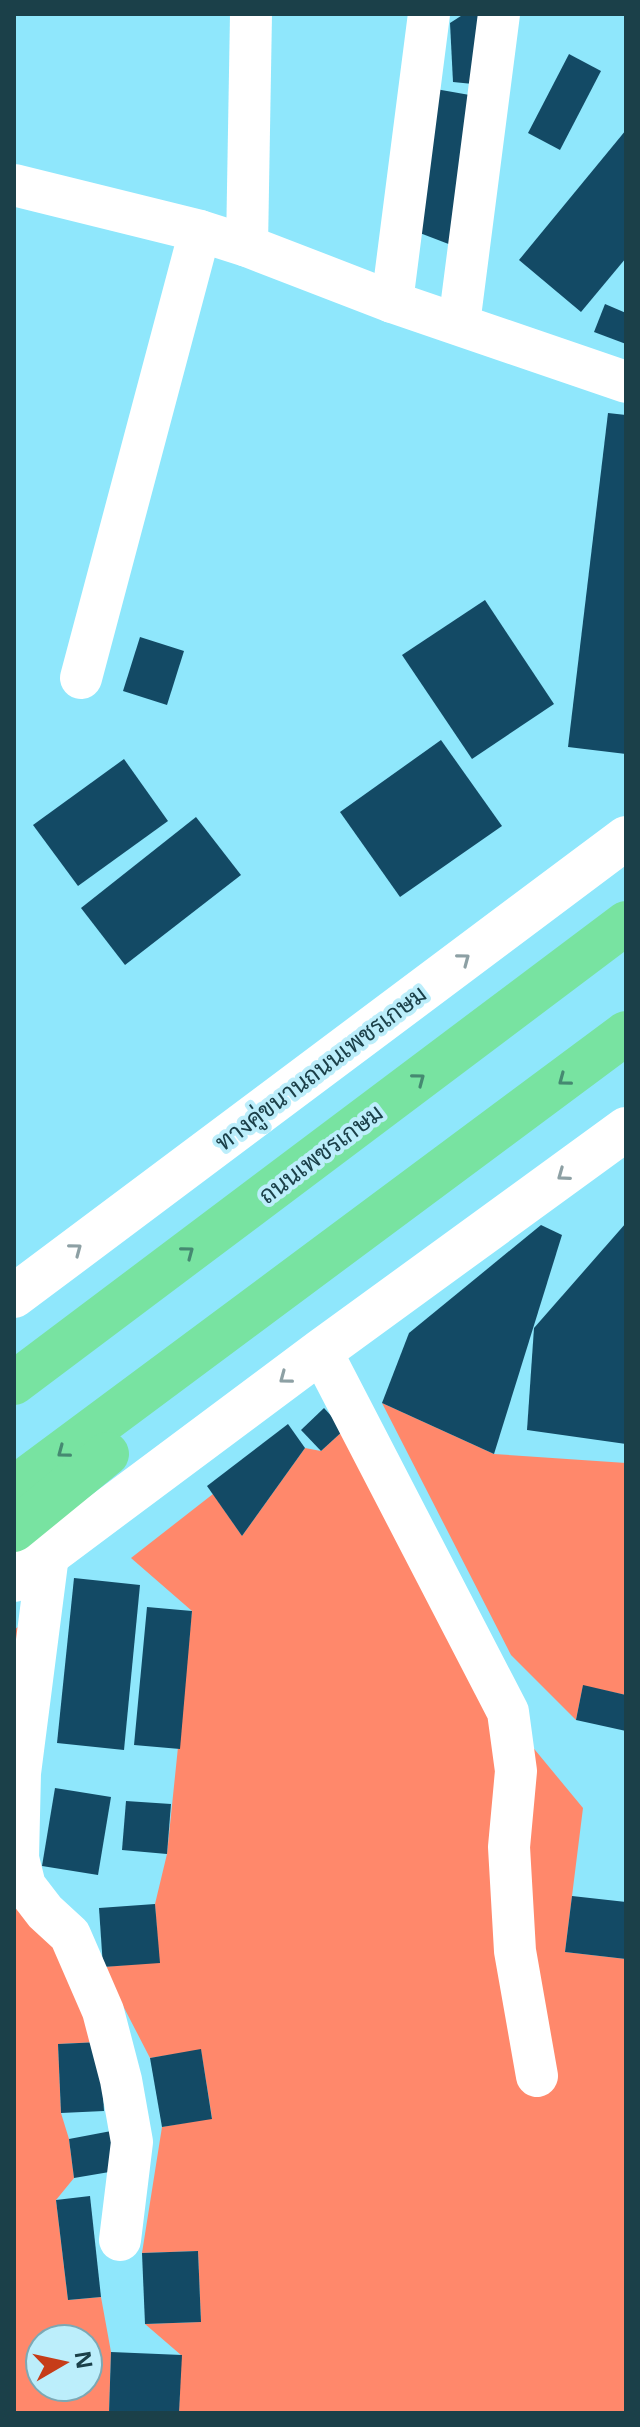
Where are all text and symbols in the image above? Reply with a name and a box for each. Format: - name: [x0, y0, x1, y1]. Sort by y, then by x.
- one-way arrow: [455, 954, 470, 969]
- street label: ทางคู่ขนานถนนเพชรเกษม: [209, 978, 431, 1156]
- one-way arrow: [558, 1070, 572, 1084]
- one-way arrow: [410, 1074, 424, 1089]
- street label: ถนนเพชรเกษม: [252, 1097, 388, 1209]
- one-way arrow: [557, 1165, 571, 1180]
- one-way arrow: [68, 1245, 82, 1259]
- one-way arrow: [180, 1247, 194, 1261]
- one-way arrow: [279, 1368, 293, 1382]
- one-way arrow: [57, 1442, 71, 1456]
- north arrow: [24, 2323, 104, 2403]
- text: N: [69, 2349, 101, 2371]

